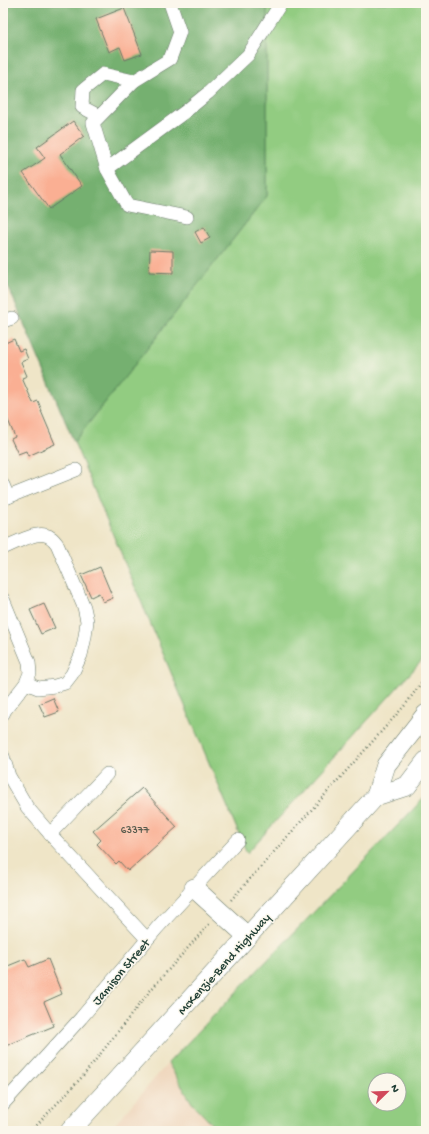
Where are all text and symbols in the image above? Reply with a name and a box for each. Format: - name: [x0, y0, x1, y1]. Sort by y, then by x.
- house number: 63377: [121, 825, 149, 837]
- street label: McKenzie-Bend Highway: [175, 910, 275, 1019]
- street label: Jamison Street: [90, 935, 155, 1009]
- north arrow: [367, 1072, 407, 1112]
- text: N: [387, 1083, 401, 1095]

